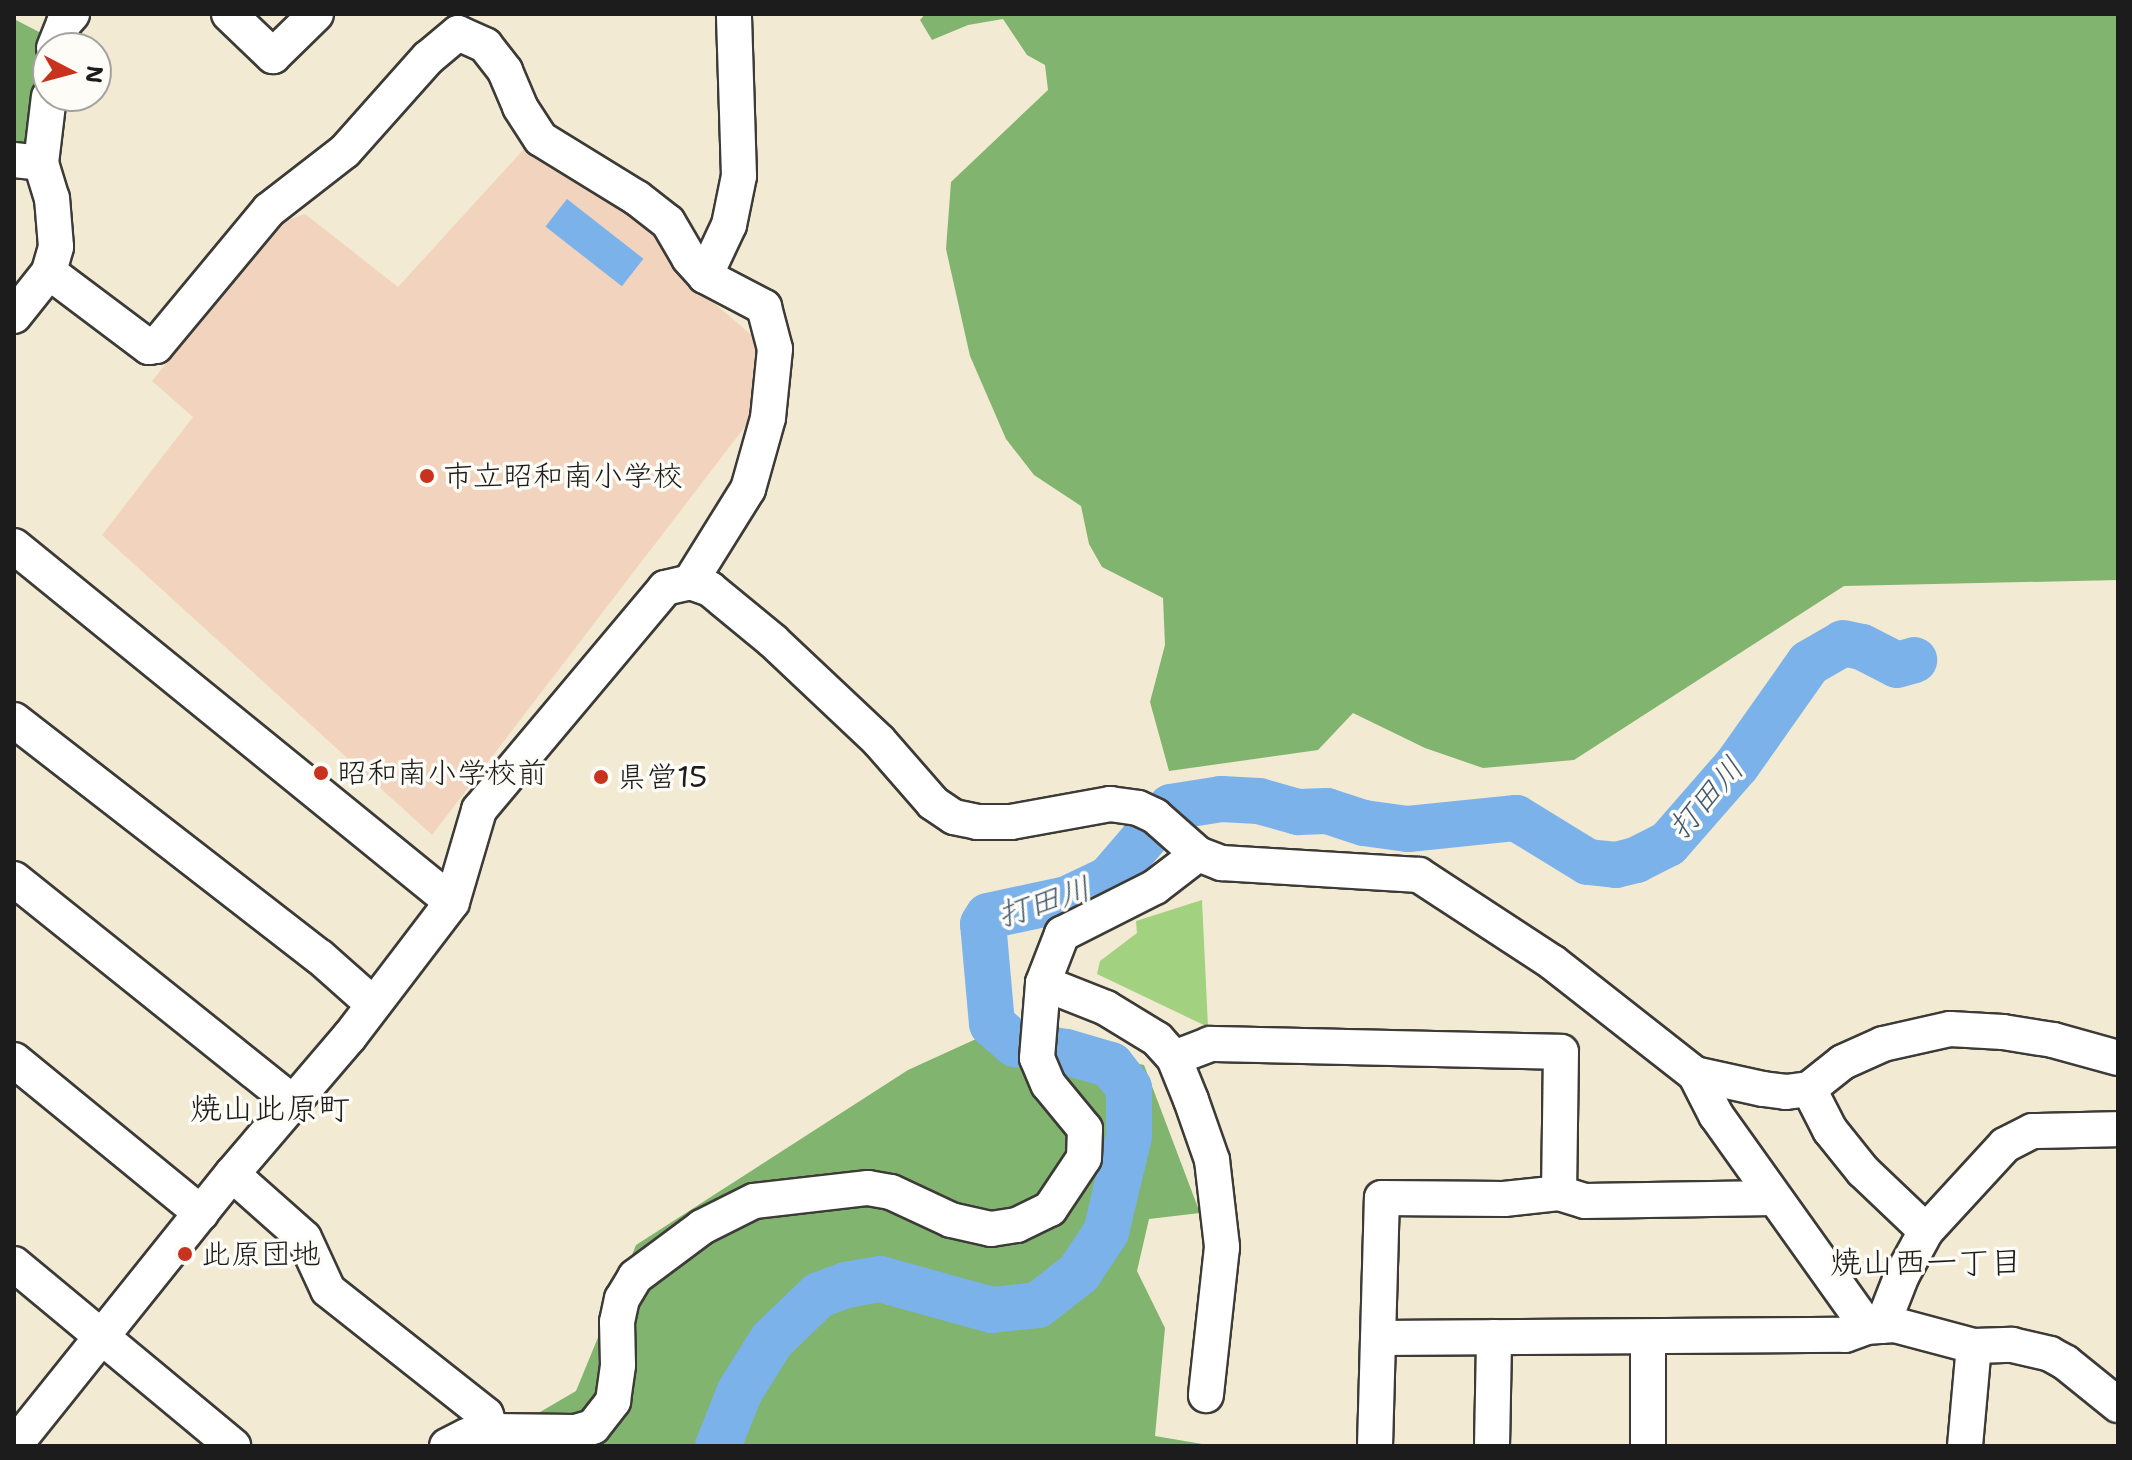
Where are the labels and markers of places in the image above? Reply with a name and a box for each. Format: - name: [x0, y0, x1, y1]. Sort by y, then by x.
- place label: 市立昭和南小学校: [443, 458, 683, 494]
- marker: 市立昭和南小学校: [418, 467, 436, 485]
- place label: 昭和南小学校前: [337, 755, 547, 791]
- place label: 県営15: [617, 759, 707, 795]
- marker: 昭和南小学校前: [312, 764, 330, 782]
- marker: 県営15: [592, 768, 610, 786]
- place label: 此原団地: [201, 1236, 321, 1272]
- marker: 此原団地: [176, 1245, 194, 1263]

